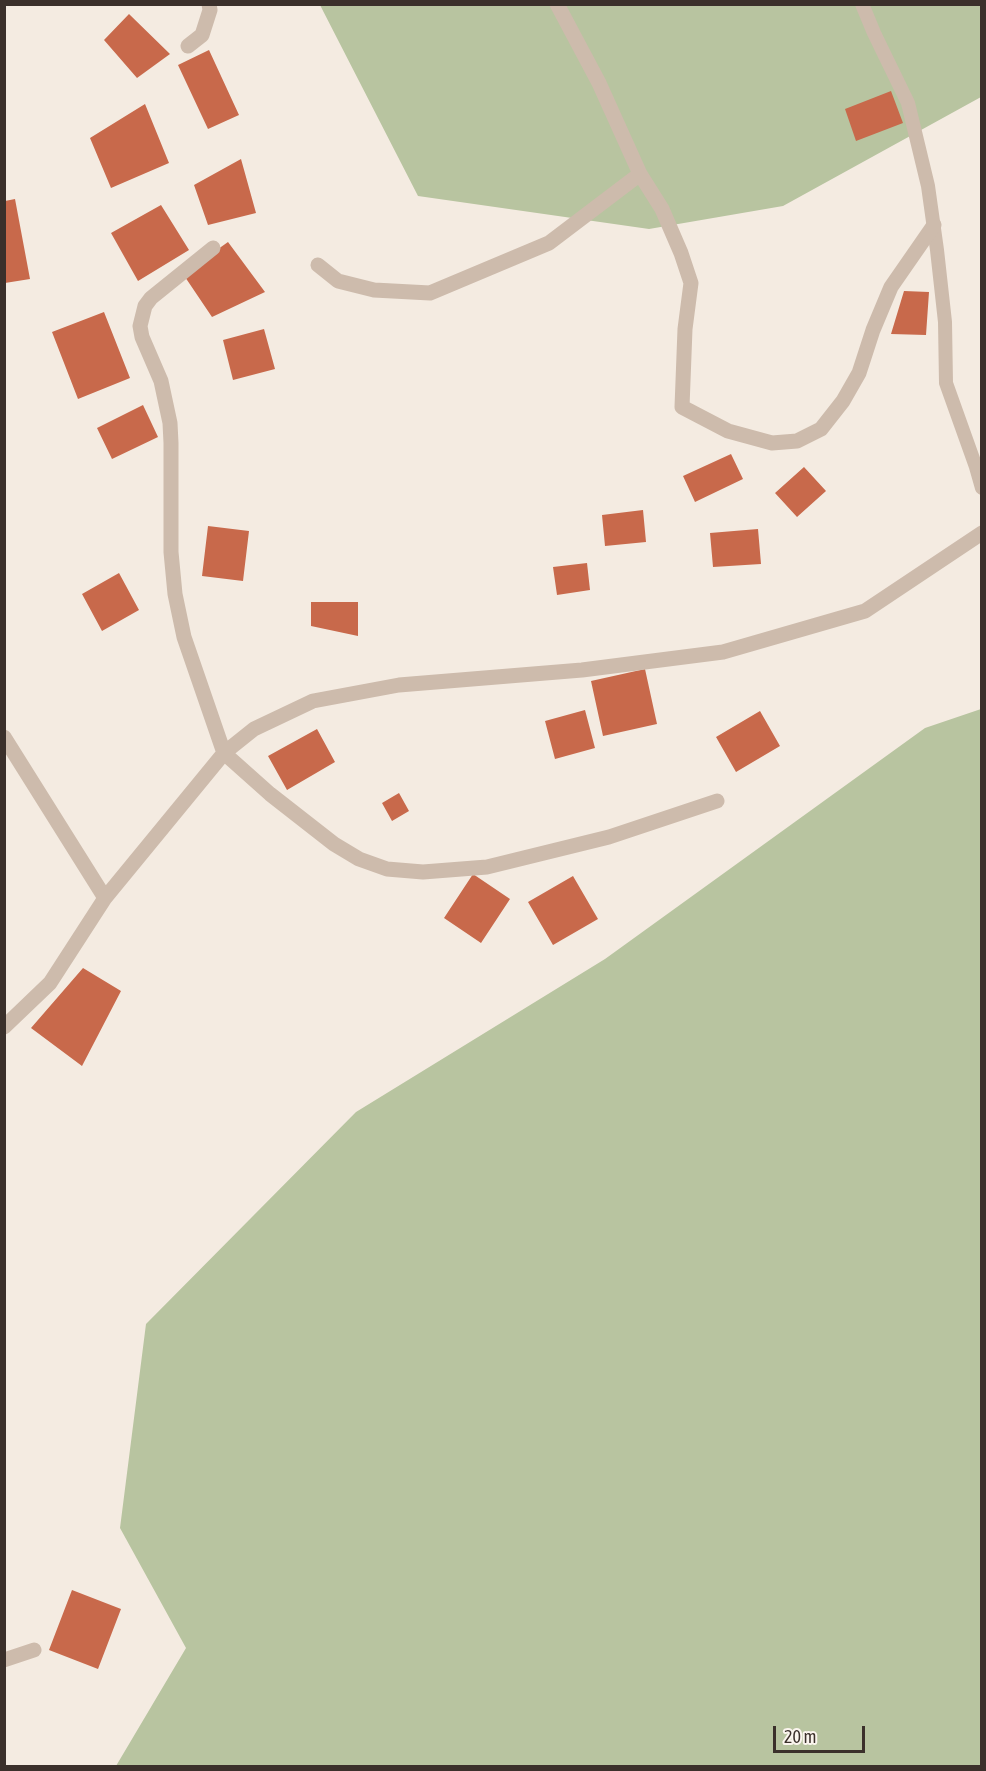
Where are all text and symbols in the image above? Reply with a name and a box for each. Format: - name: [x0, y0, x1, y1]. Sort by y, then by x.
- scale bar: [776, 1714, 868, 1752]
- text: 20 m: [784, 1726, 816, 1747]

